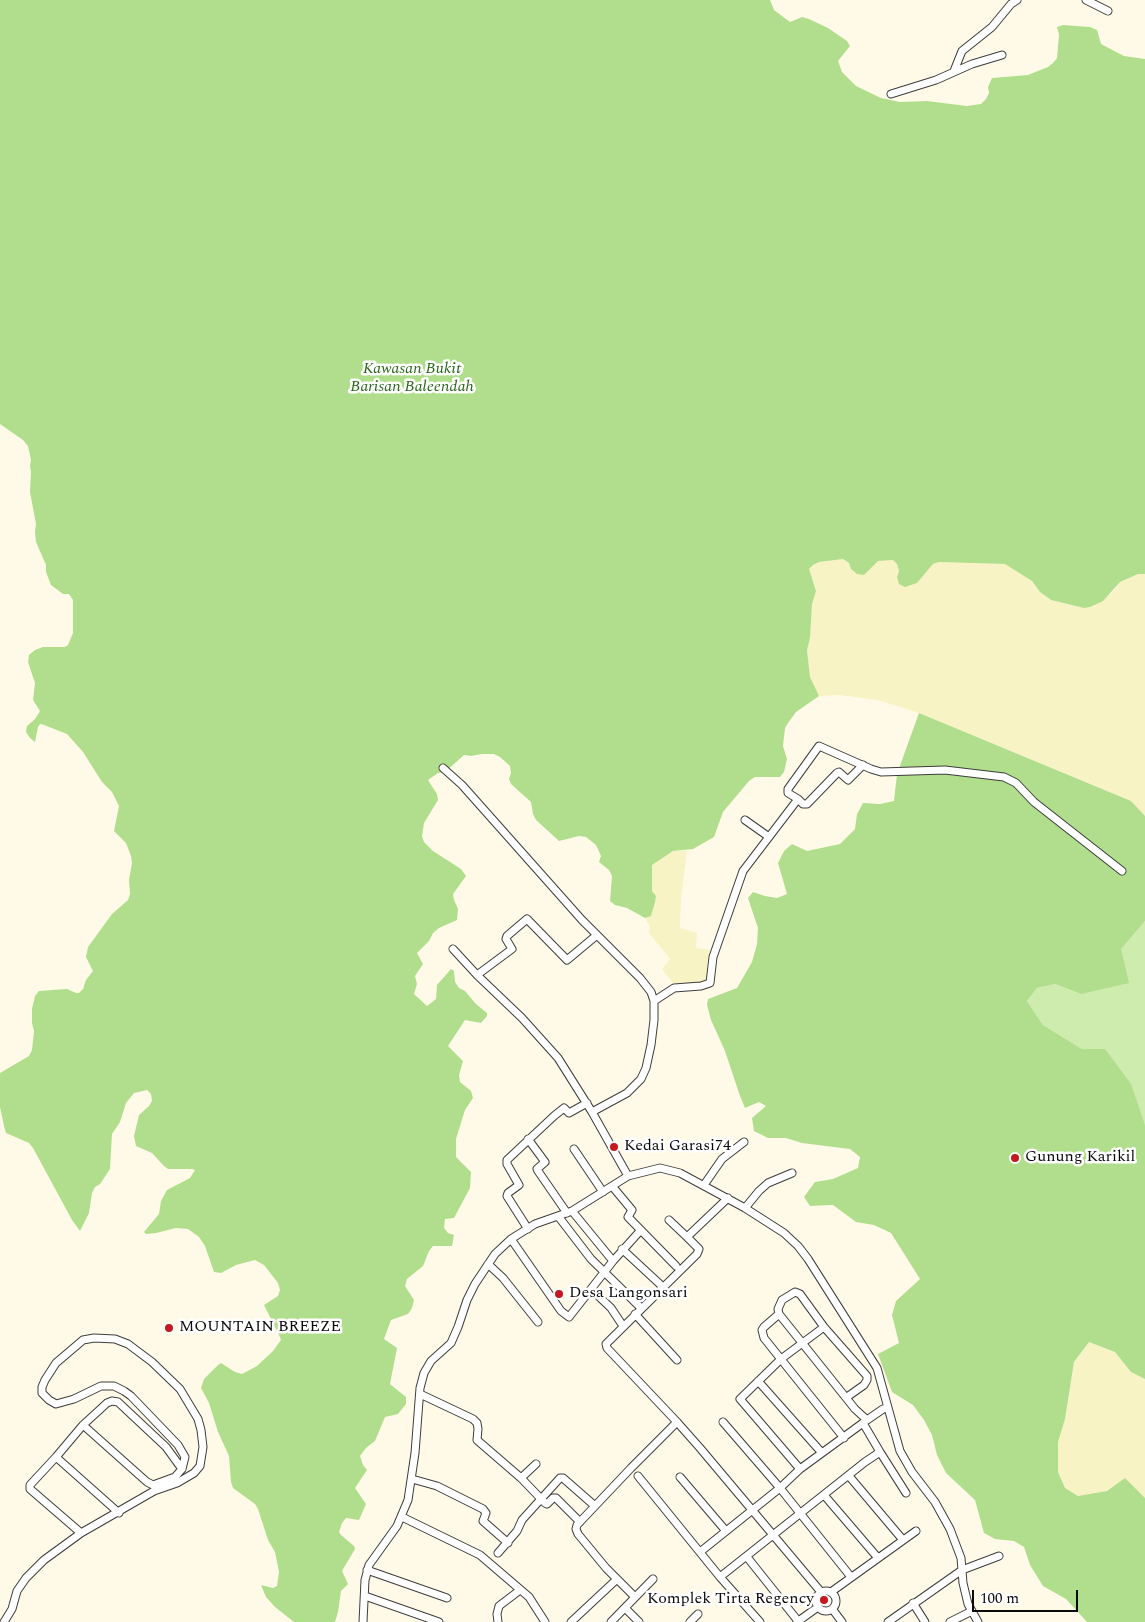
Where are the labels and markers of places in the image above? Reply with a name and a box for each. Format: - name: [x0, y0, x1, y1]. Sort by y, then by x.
- place label: Kedai Garasi74: [624, 1137, 731, 1157]
- marker: Kedai Garasi74: [608, 1141, 620, 1153]
- place label: Gunung Karikil: [1025, 1148, 1135, 1168]
- marker: Gunung Karikil: [1009, 1152, 1021, 1164]
- place label: Desa Langonsari: [569, 1284, 688, 1304]
- marker: Desa Langonsari: [553, 1288, 565, 1300]
- place label: MOUNTAIN BREEZE: [179, 1318, 341, 1338]
- marker: MOUNTAIN BREEZE: [163, 1322, 175, 1334]
- place label: Komplek Tirta Regency: [647, 1590, 814, 1610]
- marker: Komplek Tirta Regency: [818, 1594, 830, 1606]

